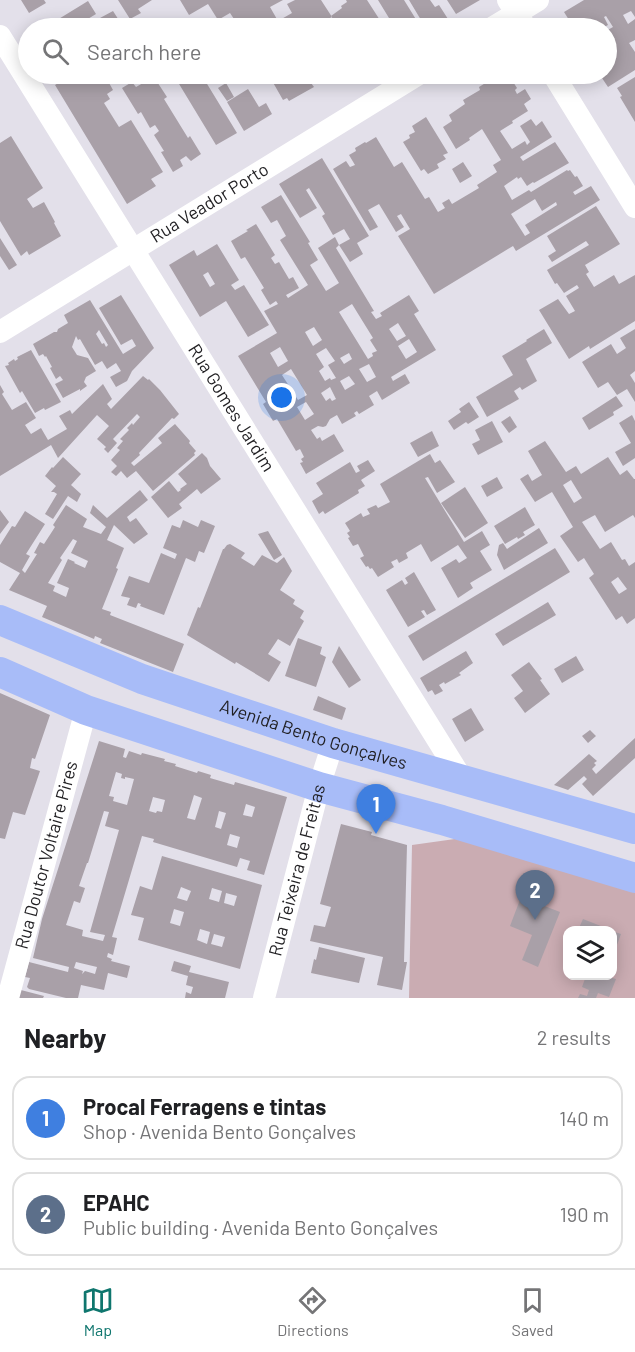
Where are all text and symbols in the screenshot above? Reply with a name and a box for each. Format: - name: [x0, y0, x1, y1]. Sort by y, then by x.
- search box: [18, 18, 617, 84]
- icon: search: [39, 35, 72, 68]
- text: Search here: [87, 38, 201, 64]
- street label: Rua Veador Porto: [146, 157, 272, 247]
- street label: Rua Gomes Jardim: [184, 340, 280, 475]
- your location: [267, 383, 296, 412]
- street label: Avenida Bento Gonçalves: [217, 694, 410, 774]
- street label: Rua Doutor Voltaire Pires: [10, 758, 82, 951]
- street label: Rua Teixeira de Freitas: [263, 782, 329, 958]
- pin: 1: [356, 784, 395, 834]
- pin: 2: [516, 870, 554, 920]
- map controls: [563, 926, 617, 980]
- button: layers: [563, 926, 617, 980]
- text: Nearby: [24, 1022, 106, 1053]
- text: 2 results: [537, 1025, 611, 1049]
- text: Procal Ferragens e tintas: [83, 1093, 326, 1119]
- text: 1: [42, 1106, 49, 1130]
- text: 140 m: [559, 1106, 609, 1130]
- text: Shop · Avenida Bento Gonçalves: [83, 1119, 356, 1143]
- text: EPAHC: [83, 1189, 150, 1215]
- text: 2: [40, 1202, 51, 1226]
- text: 190 m: [560, 1202, 609, 1226]
- text: Public building · Avenida Bento Gonçalves: [83, 1215, 438, 1239]
- tab: Map: [81, 1284, 114, 1339]
- tab: Directions: [277, 1284, 349, 1339]
- tab: Saved: [512, 1284, 554, 1339]

